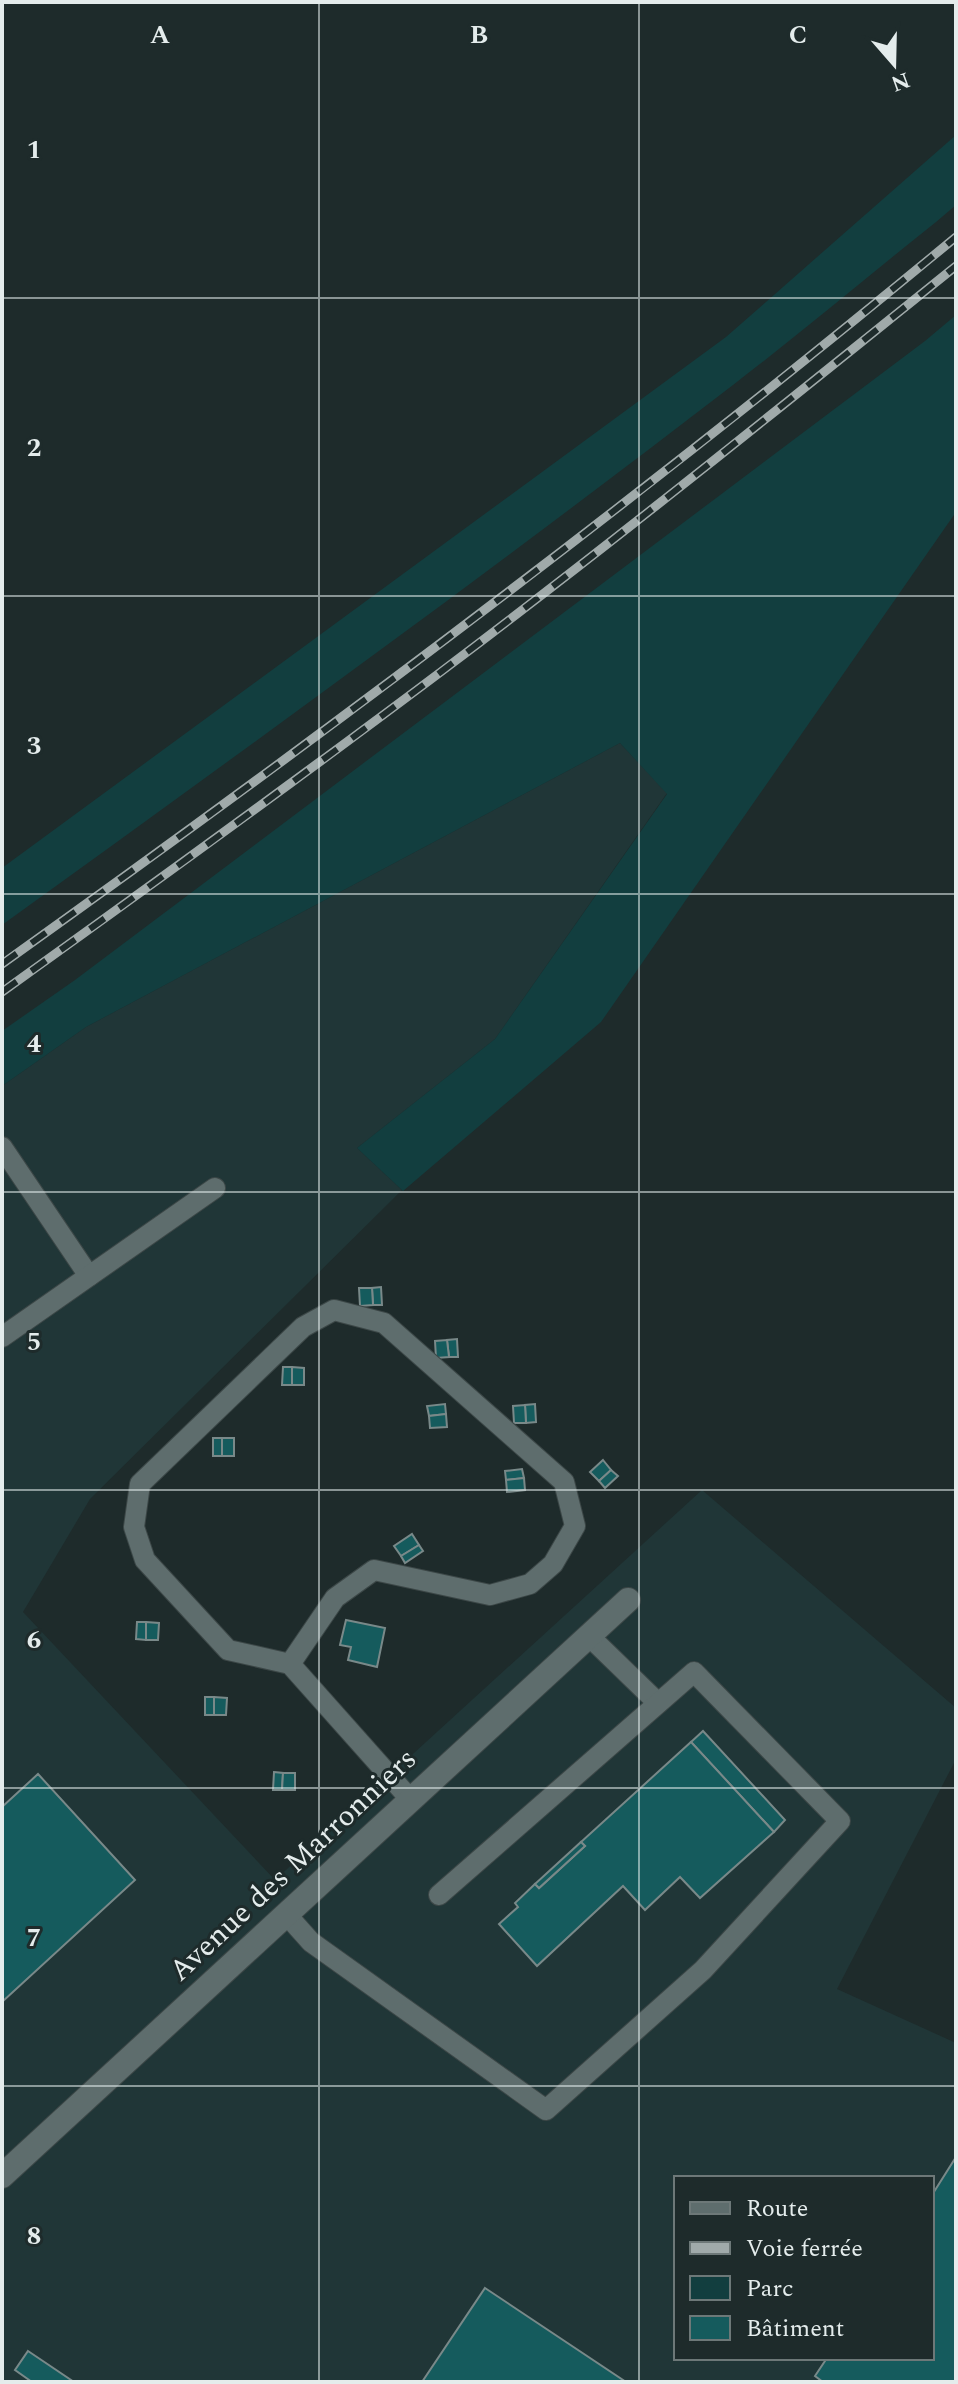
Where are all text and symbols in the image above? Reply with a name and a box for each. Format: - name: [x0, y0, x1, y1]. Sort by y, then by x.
- text: A: [150, 15, 170, 55]
- text: B: [470, 15, 488, 55]
- text: C: [789, 15, 807, 55]
- north arrow: [854, 24, 934, 104]
- text: N: [886, 63, 914, 100]
- text: 1: [27, 130, 41, 170]
- text: 2: [27, 428, 41, 468]
- text: 3: [27, 726, 41, 766]
- text: 4: [27, 1024, 42, 1064]
- text: 5: [27, 1322, 41, 1362]
- text: 6: [27, 1620, 41, 1660]
- street label: Avenue des Marronniers: [158, 1737, 428, 1993]
- text: 7: [27, 1918, 41, 1958]
- legend: [674, 2176, 934, 2360]
- text: Route: [746, 2191, 808, 2227]
- text: 8: [27, 2216, 41, 2256]
- text: Voie ferrée: [746, 2231, 863, 2267]
- text: Parc: [746, 2271, 794, 2307]
- text: Bâtiment: [746, 2311, 844, 2347]

